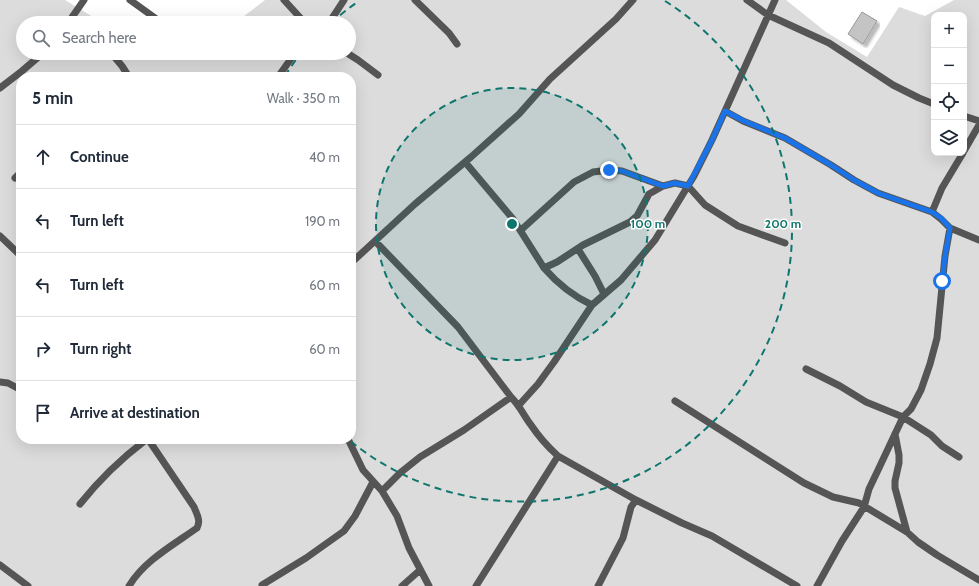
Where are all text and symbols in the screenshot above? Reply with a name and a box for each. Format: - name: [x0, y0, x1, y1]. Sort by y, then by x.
- map controls: [931, 12, 967, 156]
- button: +: [931, 12, 967, 48]
- search box: [16, 16, 356, 60]
- icon: search: [30, 27, 52, 49]
- text: Search here: [62, 29, 137, 47]
- button: −: [931, 48, 967, 84]
- button: locate: [931, 84, 967, 120]
- text: 5 min: [32, 88, 73, 108]
- text: Walk · 350 m: [267, 90, 340, 106]
- button: layers: [931, 120, 967, 156]
- icon: ahead: [32, 146, 54, 168]
- text: Continue: [70, 148, 129, 166]
- text: 40 m: [309, 149, 340, 165]
- route end: [600, 161, 618, 179]
- icon: left: [32, 210, 54, 232]
- text: Turn left: [70, 212, 124, 230]
- text: 190 m: [305, 213, 340, 229]
- text: 100 m: [631, 216, 665, 231]
- text: 200 m: [765, 216, 801, 231]
- centre of rings: [505, 217, 519, 231]
- route start: [933, 272, 951, 290]
- icon: left: [32, 274, 54, 296]
- text: Turn left: [70, 276, 124, 294]
- text: 60 m: [309, 277, 340, 293]
- icon: right: [32, 338, 54, 360]
- text: Turn right: [70, 340, 131, 358]
- text: 60 m: [309, 341, 340, 357]
- icon: arrive: [32, 402, 54, 424]
- text: Arrive at destination: [70, 404, 200, 422]

